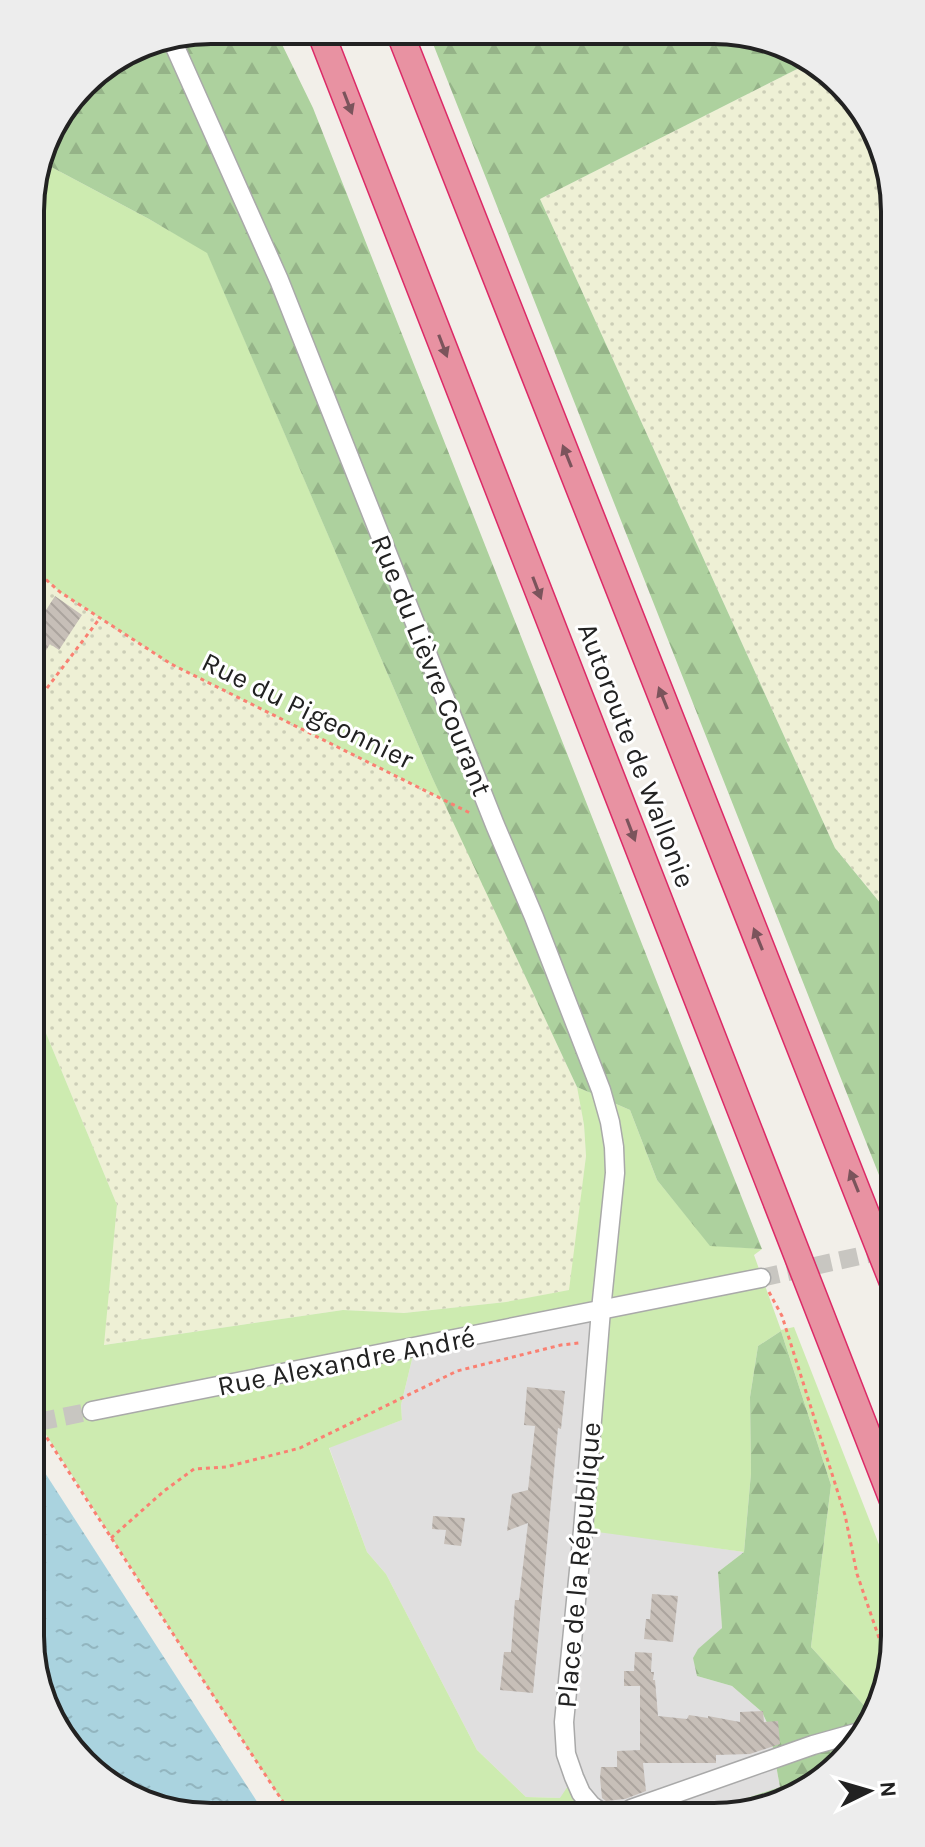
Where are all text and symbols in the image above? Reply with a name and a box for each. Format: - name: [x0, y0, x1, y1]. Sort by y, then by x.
- one-way arrow: [342, 91, 355, 115]
- one-way arrow: [437, 334, 450, 358]
- one-way arrow: [560, 444, 573, 468]
- street label: Rue du Lièvre Courant: [364, 530, 499, 801]
- one-way arrow: [531, 576, 544, 600]
- street label: Autoroute de Wallonie: [571, 618, 702, 892]
- street label: Rue du Pigeonnier: [197, 645, 420, 776]
- one-way arrow: [656, 686, 669, 710]
- one-way arrow: [625, 818, 638, 842]
- one-way arrow: [751, 927, 764, 951]
- one-way arrow: [847, 1169, 860, 1193]
- street label: Rue Alexandre André: [214, 1320, 478, 1403]
- street label: Place de la République: [550, 1421, 607, 1709]
- north arrow: [829, 1751, 909, 1831]
- text: N: [874, 1780, 902, 1798]

